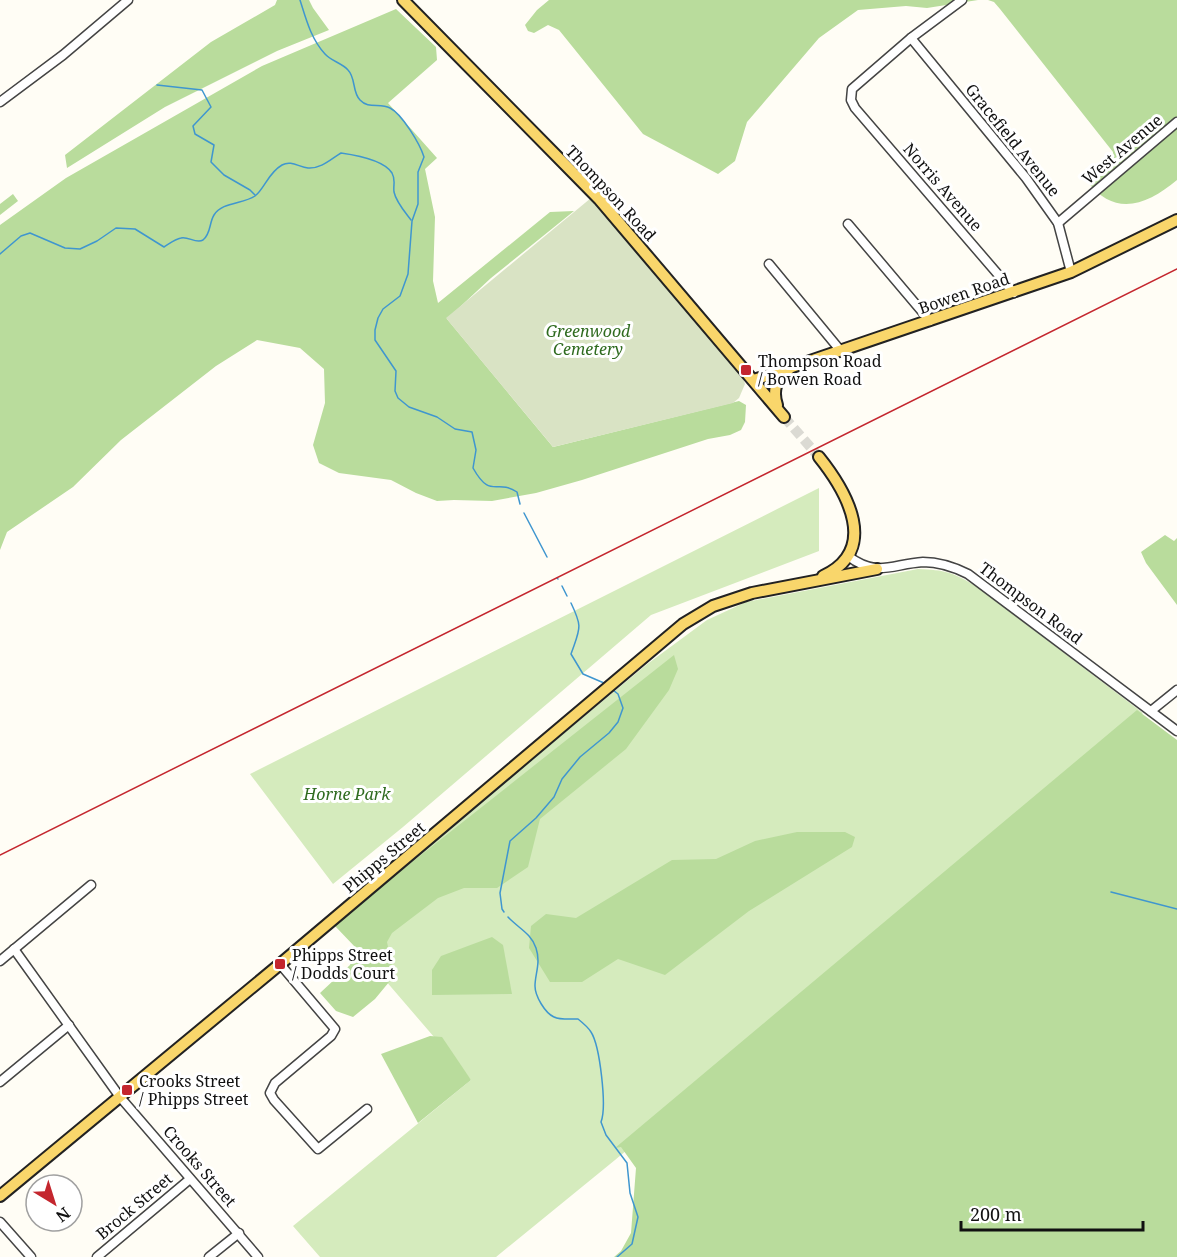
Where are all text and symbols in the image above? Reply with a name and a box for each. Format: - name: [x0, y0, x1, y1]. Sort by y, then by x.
- street label: Gracefield Avenue: [961, 79, 1065, 201]
- street label: West Avenue: [1077, 109, 1167, 189]
- street label: Norris Avenue: [899, 138, 987, 236]
- street label: Thompson Road: [561, 140, 661, 246]
- street label: Bowen Road: [915, 267, 1013, 319]
- park label: Greenwood Cemetery: [546, 320, 631, 360]
- place label: Thompson Road / Bowen Road: [758, 350, 882, 390]
- marker: Thompson Road / Bowen Road: [739, 363, 753, 377]
- street label: Thompson Road: [975, 557, 1087, 649]
- park label: Horne Park: [303, 783, 391, 805]
- street label: Phipps Street: [338, 816, 430, 898]
- place label: Phipps Street / Dodds Court: [292, 944, 395, 984]
- marker: Phipps Street / Dodds Court: [273, 957, 287, 971]
- place label: Crooks Street / Phipps Street: [139, 1070, 249, 1110]
- marker: Crooks Street / Phipps Street: [120, 1083, 134, 1097]
- street label: Crooks Street: [159, 1121, 242, 1212]
- street label: Brock Street: [91, 1167, 177, 1244]
- north arrow: [24, 1173, 84, 1233]
- scale bar: [961, 1194, 1142, 1232]
- text: N: [51, 1202, 75, 1228]
- text: 200 m: [970, 1202, 1022, 1226]

